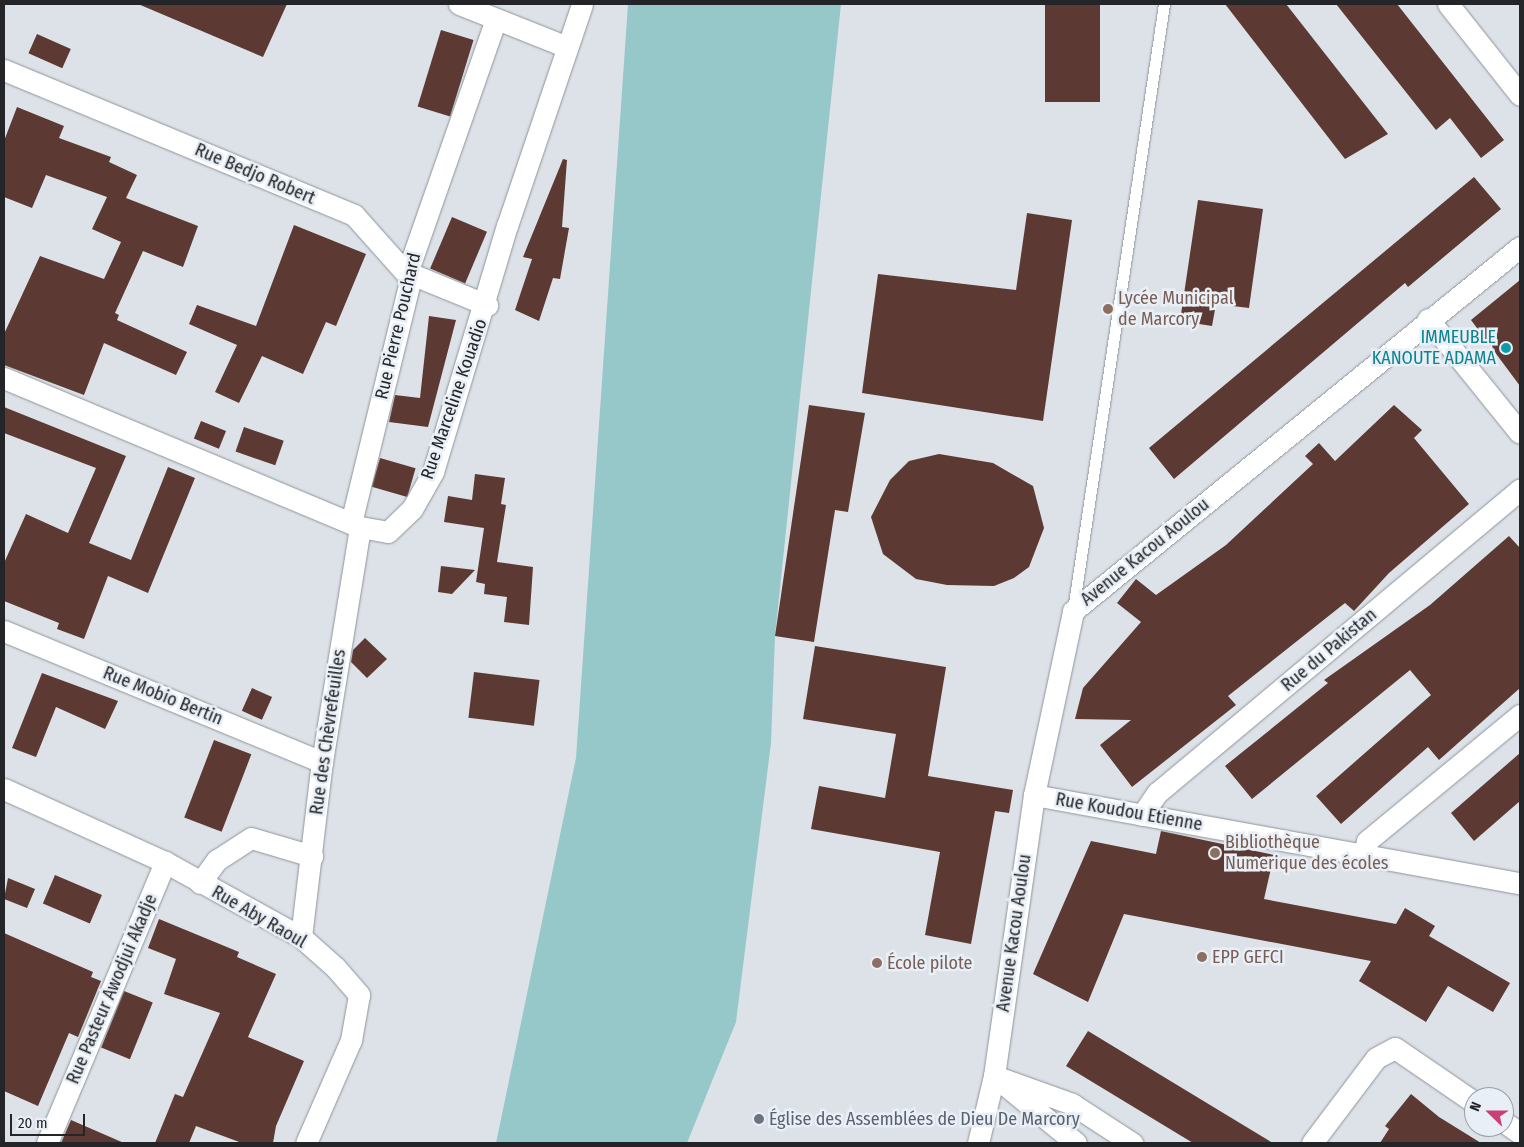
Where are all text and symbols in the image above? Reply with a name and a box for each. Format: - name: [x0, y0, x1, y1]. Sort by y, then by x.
- street label: Rue Bedjo Robert: [192, 139, 318, 209]
- street label: Rue Pierre Pouchard: [371, 251, 425, 401]
- place label: Lycée Municipal de Marcory: [1118, 288, 1233, 330]
- marker: Lycée Municipal de Marcory: [1102, 303, 1114, 315]
- street label: Rue Marceline Kouadio: [416, 316, 492, 482]
- place label: IMMEUBLE KANOUTE ADAMA: [1372, 327, 1496, 369]
- marker: IMMEUBLE KANOUTE ADAMA: [1500, 342, 1512, 354]
- street label: Avenue Kacou Aoulou: [1076, 494, 1214, 610]
- street label: Rue du Pakistan: [1277, 604, 1381, 696]
- street label: Rue des Chèvrefeuilles: [306, 648, 350, 816]
- street label: Rue Mobio Bertin: [100, 662, 226, 730]
- street label: Rue Koudou Etienne: [1054, 788, 1204, 836]
- place label: Bibliothèque Numerique des écoles: [1225, 832, 1388, 874]
- marker: Bibliothèque Numerique des écoles: [1209, 847, 1221, 859]
- street label: Avenue Kacou Aoulou: [992, 853, 1036, 1013]
- street label: Rue Aby Raoul: [208, 881, 310, 953]
- street label: Rue Pasteur Awodjui Akadje: [62, 891, 162, 1087]
- place label: EPP GEFCI: [1212, 946, 1284, 968]
- marker: EPP GEFCI: [1196, 951, 1208, 963]
- place label: École pilote: [887, 952, 972, 974]
- marker: École pilote: [871, 957, 883, 969]
- north arrow: [1464, 1087, 1514, 1137]
- text: N: [1466, 1100, 1485, 1114]
- scale bar: [12, 1104, 88, 1136]
- place label: Église des Assemblées de Dieu De Marcory: [769, 1108, 1080, 1130]
- marker: Église des Assemblées de Dieu De Marcory: [753, 1113, 765, 1125]
- text: 20 m: [18, 1114, 48, 1132]

